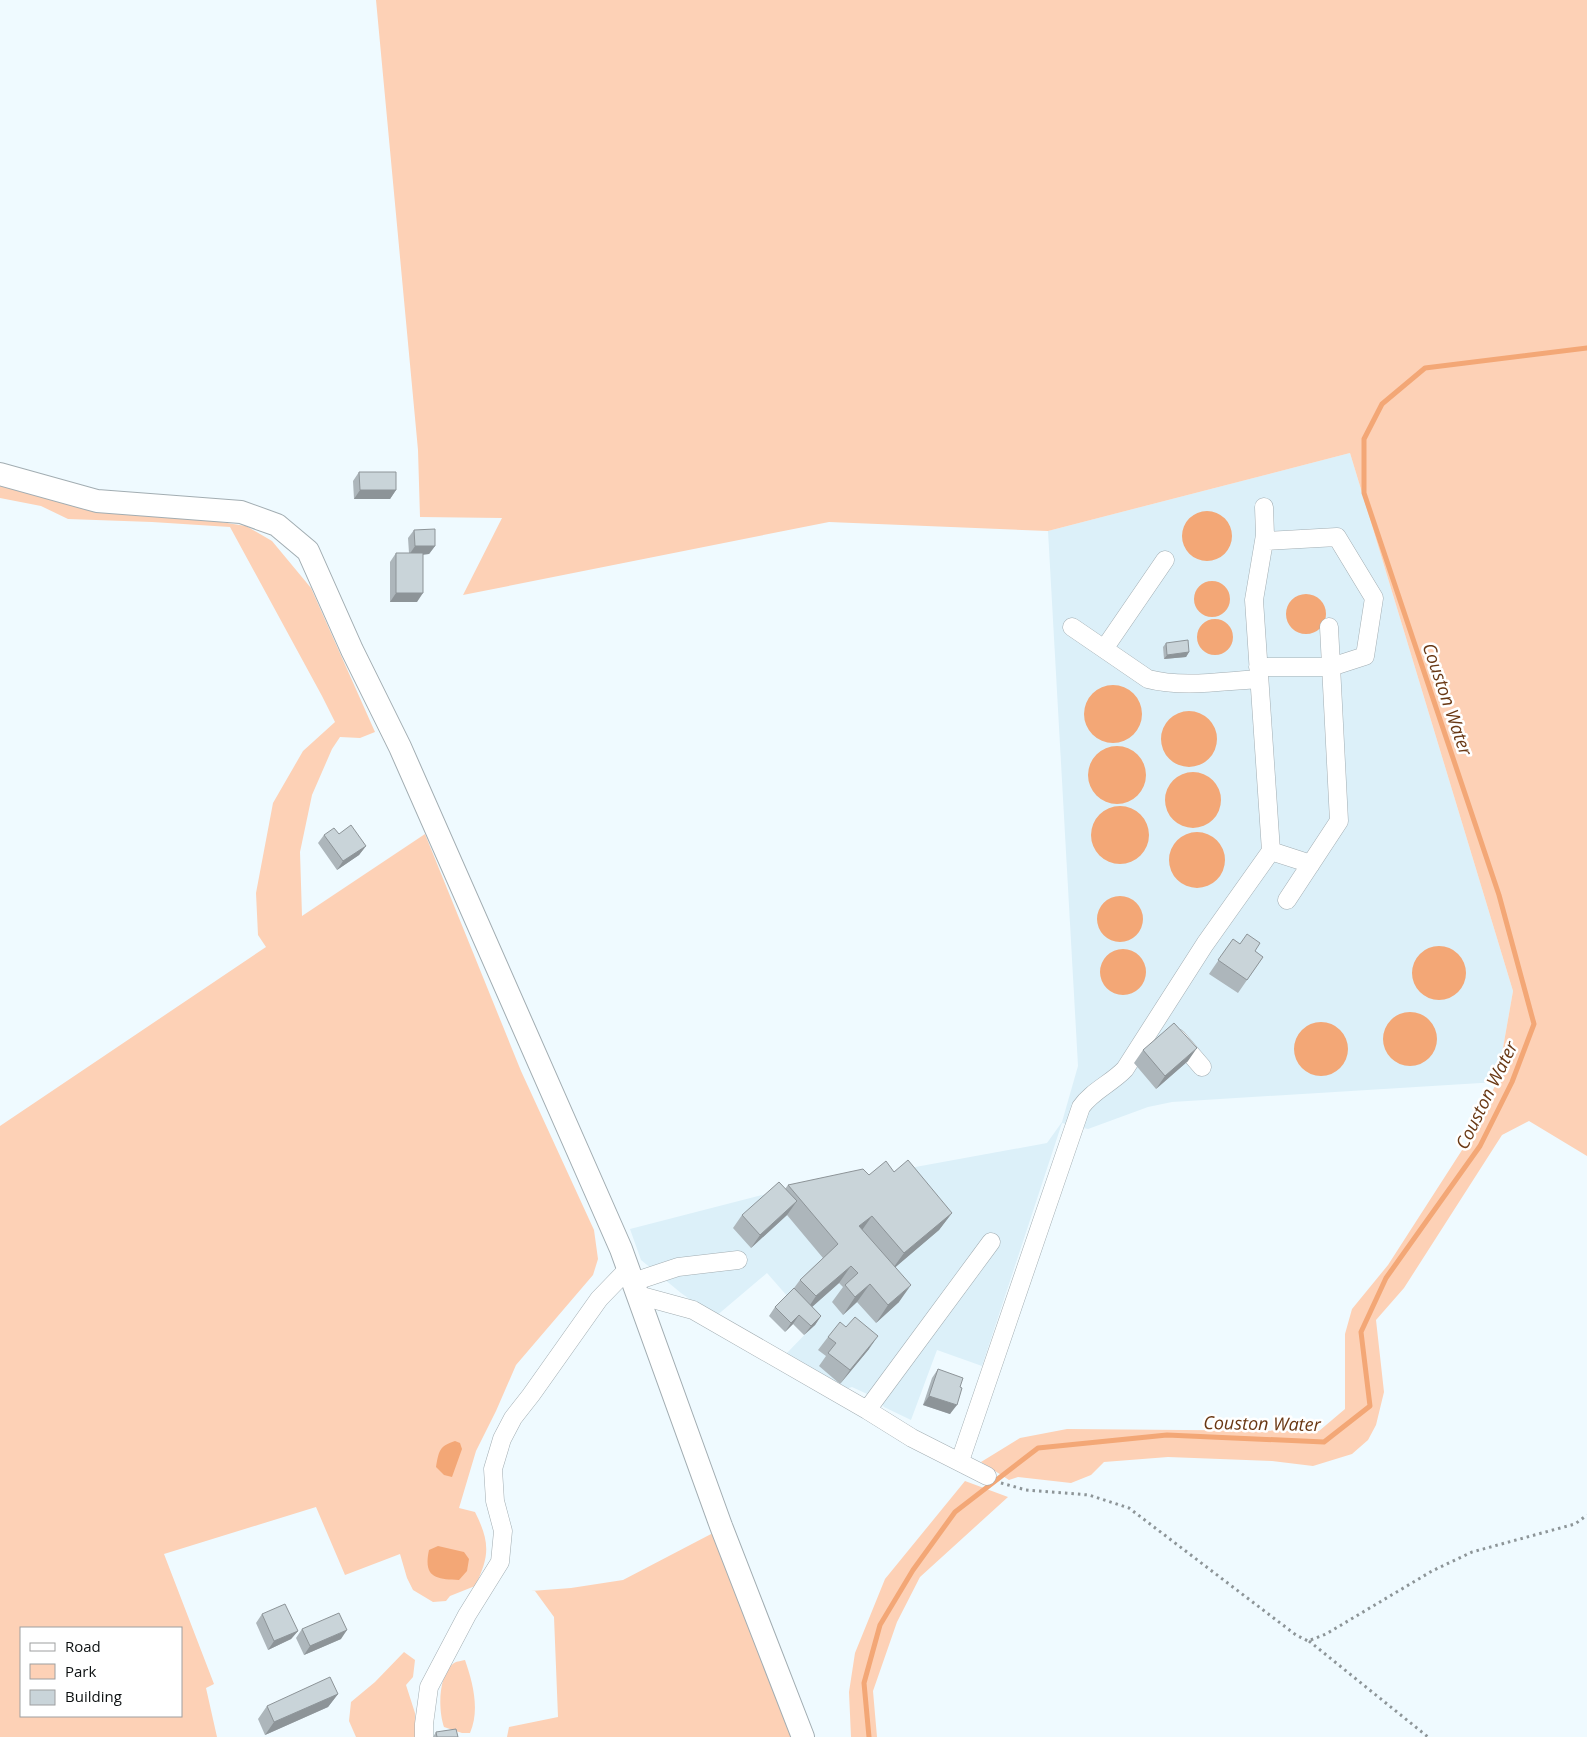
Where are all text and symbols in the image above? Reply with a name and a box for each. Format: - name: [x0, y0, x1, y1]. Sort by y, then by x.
- water label: Couston Water: [1418, 640, 1479, 759]
- water label: Couston Water: [1449, 1036, 1523, 1153]
- water label: Couston Water: [1203, 1410, 1322, 1436]
- legend: [20, 1627, 182, 1717]
- text: Road: [65, 1636, 101, 1656]
- text: Park: [65, 1661, 96, 1681]
- text: Building: [65, 1686, 122, 1706]

